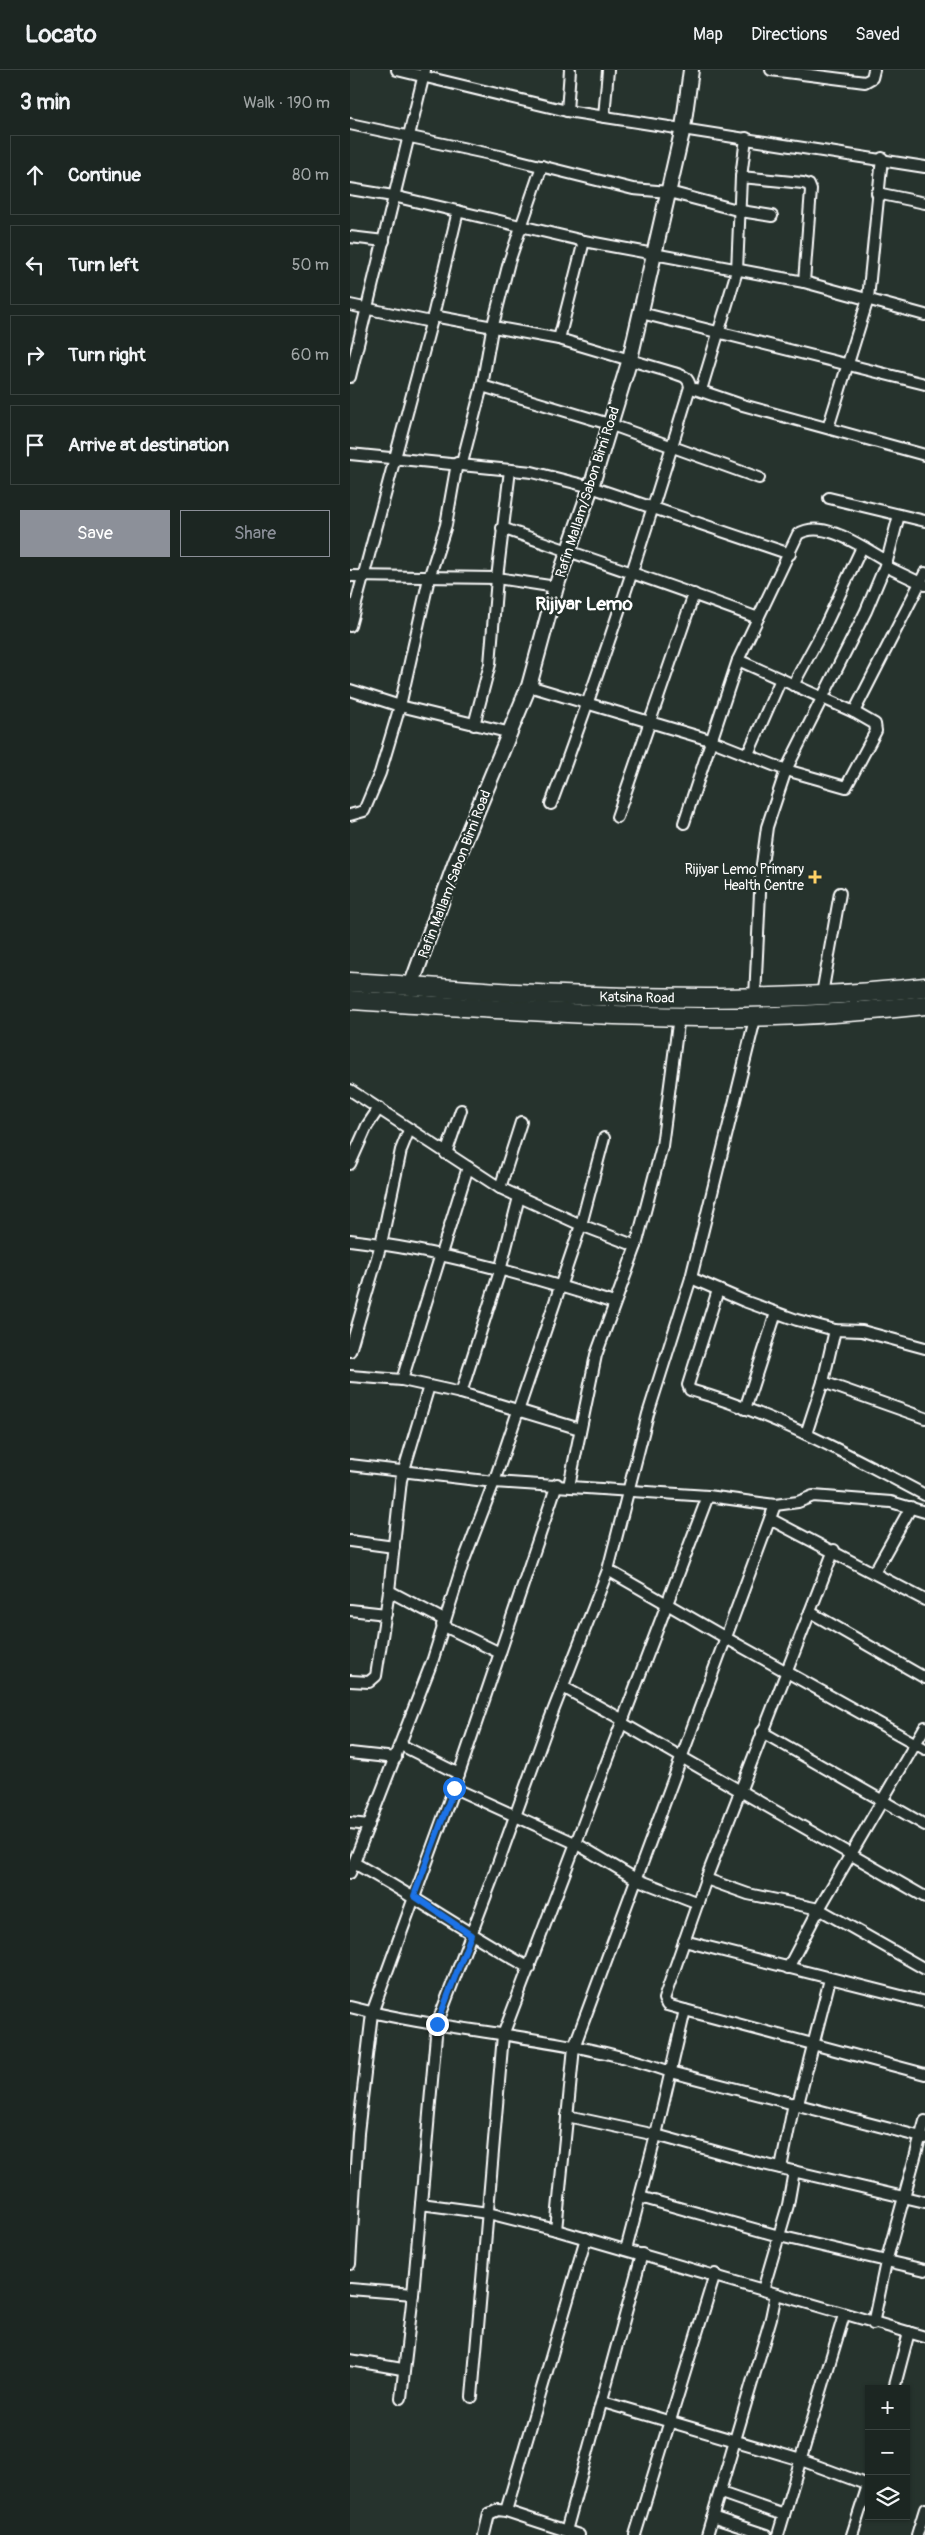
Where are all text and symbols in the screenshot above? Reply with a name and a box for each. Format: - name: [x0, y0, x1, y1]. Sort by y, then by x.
- text: Locato: [25, 20, 97, 49]
- text: Map: [693, 23, 723, 46]
- text: Directions: [751, 23, 827, 46]
- text: Saved: [855, 23, 900, 46]
- text: 3 min: [20, 89, 70, 116]
- text: Walk · 190 m: [243, 93, 330, 113]
- icon: ahead: [21, 161, 49, 189]
- text: Continue: [68, 163, 141, 187]
- text: 80 m: [292, 165, 329, 185]
- icon: left: [21, 251, 49, 279]
- text: Turn left: [68, 253, 138, 277]
- text: 50 m: [292, 255, 329, 275]
- icon: right: [21, 341, 49, 369]
- text: Turn right: [68, 343, 146, 367]
- text: 60 m: [291, 345, 329, 365]
- street label: Rafin Mallam/Sabon Birni Road: [552, 404, 623, 580]
- icon: arrive: [21, 431, 49, 459]
- text: Arrive at destination: [68, 433, 229, 457]
- button: Save: [20, 510, 170, 557]
- button: Share: [180, 510, 330, 557]
- district label: Rijiyar Lemo: [535, 592, 633, 616]
- street label: Rafin Mallam/Sabon Birni Road: [415, 788, 494, 961]
- place label: Rijiyar Lemo Primary Health Centre: [685, 861, 804, 894]
- marker: Rijiyar Lemo Primary Health Centre: [808, 870, 822, 884]
- street label: Katsina Road: [599, 988, 675, 1007]
- route start: [443, 1777, 466, 1800]
- route end: [426, 2013, 449, 2036]
- map controls: [865, 2385, 910, 2520]
- button: +: [865, 2385, 910, 2430]
- button: −: [865, 2430, 910, 2475]
- button: layers: [865, 2475, 910, 2520]

